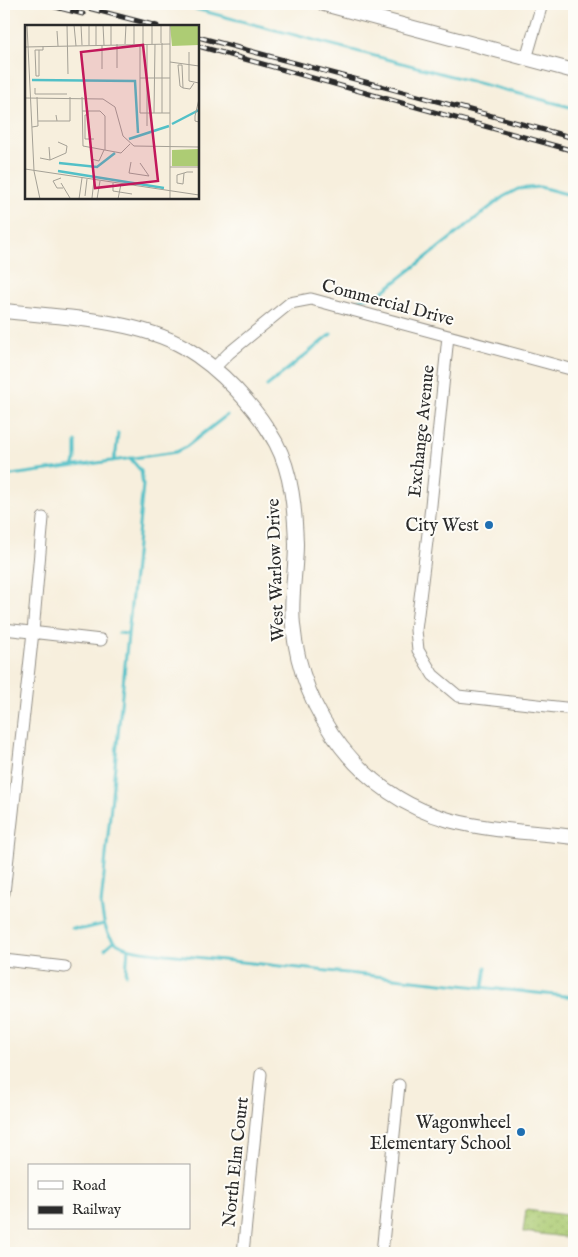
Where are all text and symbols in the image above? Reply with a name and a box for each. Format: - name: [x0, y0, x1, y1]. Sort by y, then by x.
- inset map: [25, 25, 199, 199]
- street label: Commercial Drive: [319, 275, 456, 332]
- street label: Exchange Avenue: [404, 364, 441, 498]
- street label: West Warlow Drive: [263, 498, 290, 642]
- place label: City West: [405, 515, 479, 538]
- marker: City West: [483, 519, 495, 531]
- street label: North Elm Court: [218, 1096, 255, 1228]
- place label: Wagonwheel Elementary School: [370, 1112, 511, 1156]
- marker: Wagonwheel Elementary School: [515, 1126, 527, 1138]
- legend: [28, 1164, 190, 1230]
- text: Road: [72, 1176, 107, 1195]
- text: Railway: [72, 1200, 122, 1219]

